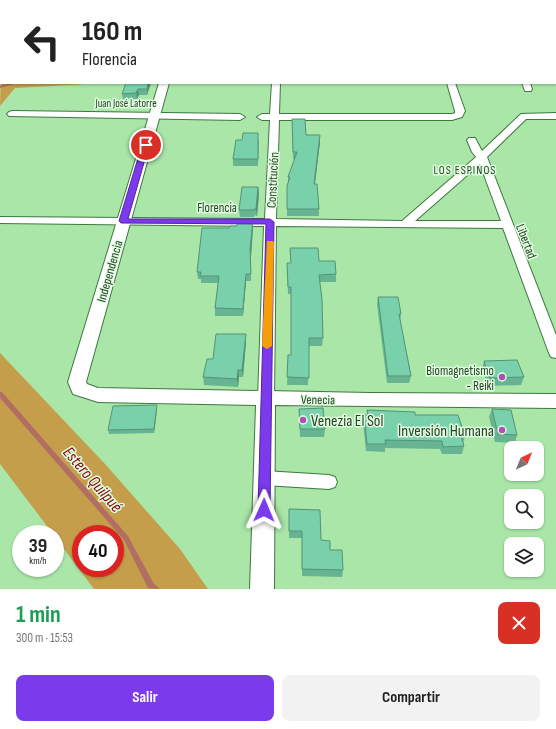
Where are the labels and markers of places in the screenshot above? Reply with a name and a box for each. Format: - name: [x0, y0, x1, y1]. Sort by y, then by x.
- pin: [129, 128, 163, 162]
- place label: Biomagnetismo - Reiki: [426, 363, 494, 394]
- marker: Biomagnetismo - Reiki: [497, 372, 507, 382]
- place label: Venezia El Sol: [311, 412, 383, 431]
- marker: Venezia El Sol: [298, 415, 308, 425]
- place label: Inversión Humana: [398, 422, 494, 441]
- marker: Inversión Humana: [497, 425, 507, 435]

